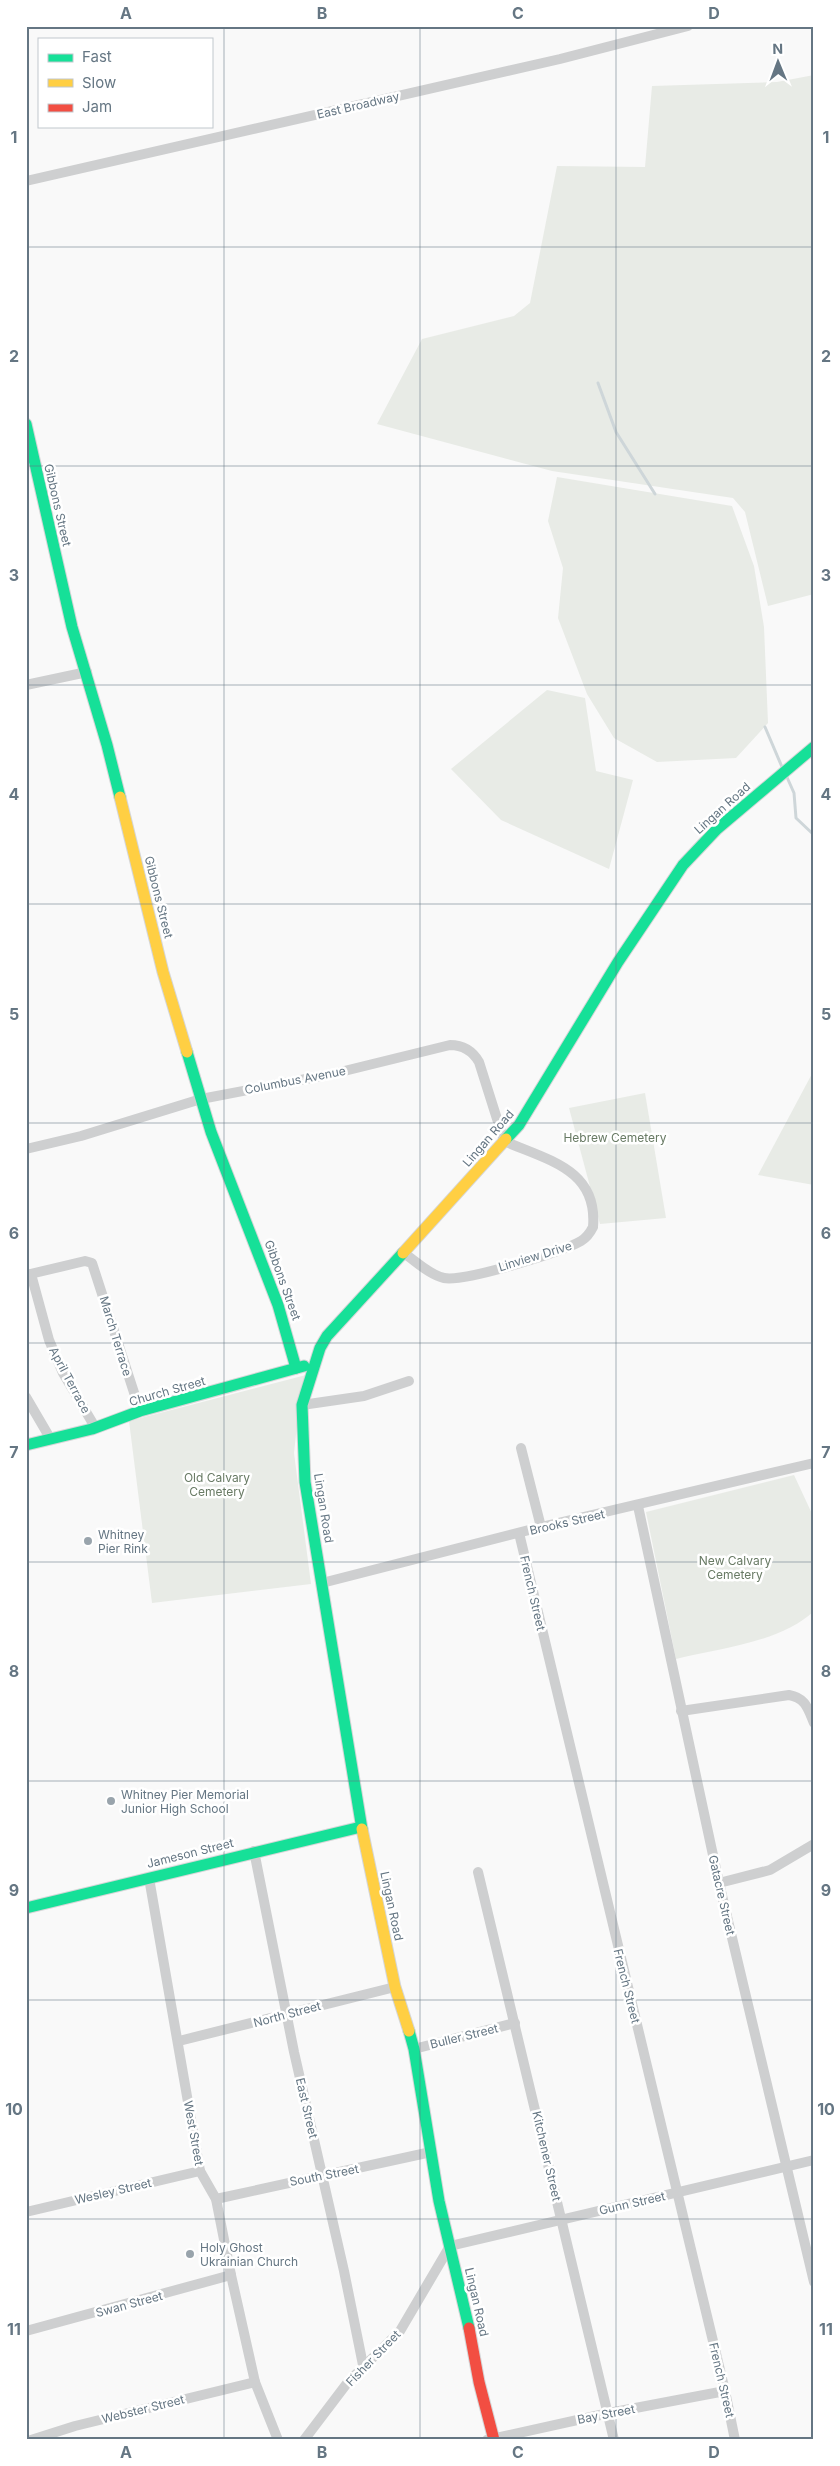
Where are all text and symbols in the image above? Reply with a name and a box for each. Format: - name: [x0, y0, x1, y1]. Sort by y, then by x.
- text: A: [120, 3, 132, 23]
- text: B: [317, 3, 327, 23]
- text: C: [512, 3, 524, 23]
- text: D: [708, 3, 720, 23]
- legend: [38, 38, 212, 128]
- north arrow: [752, 38, 802, 88]
- text: N: [772, 40, 783, 57]
- text: Fast: [82, 47, 112, 66]
- text: Slow: [82, 73, 116, 92]
- street label: East Broadway: [315, 88, 401, 122]
- text: Jam: [82, 97, 112, 116]
- text: 1: [11, 127, 17, 147]
- text: 1: [823, 127, 829, 147]
- text: 2: [9, 346, 19, 366]
- text: 2: [821, 346, 831, 366]
- street label: Gibbons Street: [41, 462, 75, 548]
- text: 3: [9, 565, 19, 585]
- text: 3: [821, 565, 831, 585]
- street label: Lingan Road: [691, 779, 753, 837]
- text: 4: [9, 784, 20, 804]
- text: 4: [821, 784, 832, 804]
- street label: Gibbons Street: [142, 854, 177, 940]
- text: 5: [9, 1004, 19, 1024]
- text: 5: [821, 1004, 831, 1024]
- street label: Columbus Avenue: [243, 1063, 347, 1097]
- street label: Lingan Road: [459, 1107, 517, 1169]
- park label: Hebrew Cemetery: [563, 1130, 667, 1145]
- text: 6: [9, 1223, 19, 1243]
- text: 6: [821, 1223, 831, 1243]
- street label: Gibbons Street: [262, 1238, 305, 1322]
- street label: Linview Drive: [496, 1238, 574, 1274]
- street label: March Terrace: [97, 1294, 135, 1378]
- street label: April Terrace: [46, 1344, 94, 1416]
- street label: Church Street: [127, 1373, 207, 1409]
- text: 7: [9, 1442, 19, 1462]
- text: 7: [821, 1442, 831, 1462]
- park label: Old Calvary Cemetery: [184, 1470, 250, 1499]
- street label: Lingan Road: [311, 1472, 337, 1544]
- street label: Brooks Street: [528, 1506, 606, 1538]
- place label: Whitney Pier Rink: [98, 1527, 148, 1556]
- marker: Whitney Pier Rink: [82, 1535, 94, 1547]
- park label: New Calvary Cemetery: [699, 1553, 771, 1582]
- street label: French Street: [517, 1554, 549, 1632]
- text: 8: [9, 1661, 19, 1681]
- text: 8: [821, 1661, 831, 1681]
- place label: Whitney Pier Memorial Junior High School: [121, 1787, 249, 1816]
- marker: Whitney Pier Memorial Junior High School: [105, 1795, 117, 1807]
- street label: Jameson Street: [145, 1835, 235, 1871]
- street label: Gatacre Street: [705, 1853, 739, 1937]
- street label: Lingan Road: [377, 1870, 407, 1942]
- text: 9: [9, 1880, 19, 1900]
- text: 9: [821, 1880, 831, 1900]
- street label: French Street: [610, 1947, 644, 2025]
- street label: North Street: [252, 1998, 322, 2030]
- street label: Buller Street: [428, 2020, 500, 2052]
- street label: East Street: [293, 2076, 321, 2140]
- text: 10: [5, 2099, 23, 2119]
- street label: West Street: [181, 2099, 207, 2167]
- text: 10: [817, 2099, 835, 2119]
- street label: Kitchener Street: [529, 2110, 565, 2202]
- street label: South Street: [288, 2161, 360, 2189]
- street label: Wesley Street: [73, 2175, 153, 2207]
- street label: Gunn Street: [597, 2188, 667, 2218]
- place label: Holy Ghost Ukrainian Church: [200, 2240, 298, 2269]
- marker: Holy Ghost Ukrainian Church: [184, 2248, 196, 2260]
- street label: Lingan Road: [462, 2266, 492, 2338]
- street label: Swan Street: [94, 2288, 164, 2320]
- text: 11: [7, 2319, 21, 2339]
- text: 11: [819, 2319, 833, 2339]
- street label: Fisher Street: [343, 2327, 404, 2389]
- street label: French Street: [706, 2341, 738, 2419]
- street label: Webster Street: [100, 2391, 186, 2426]
- street label: Bay Street: [576, 2401, 636, 2427]
- text: A: [120, 2442, 132, 2462]
- text: B: [317, 2442, 327, 2462]
- text: C: [512, 2442, 524, 2462]
- text: D: [708, 2442, 720, 2462]

